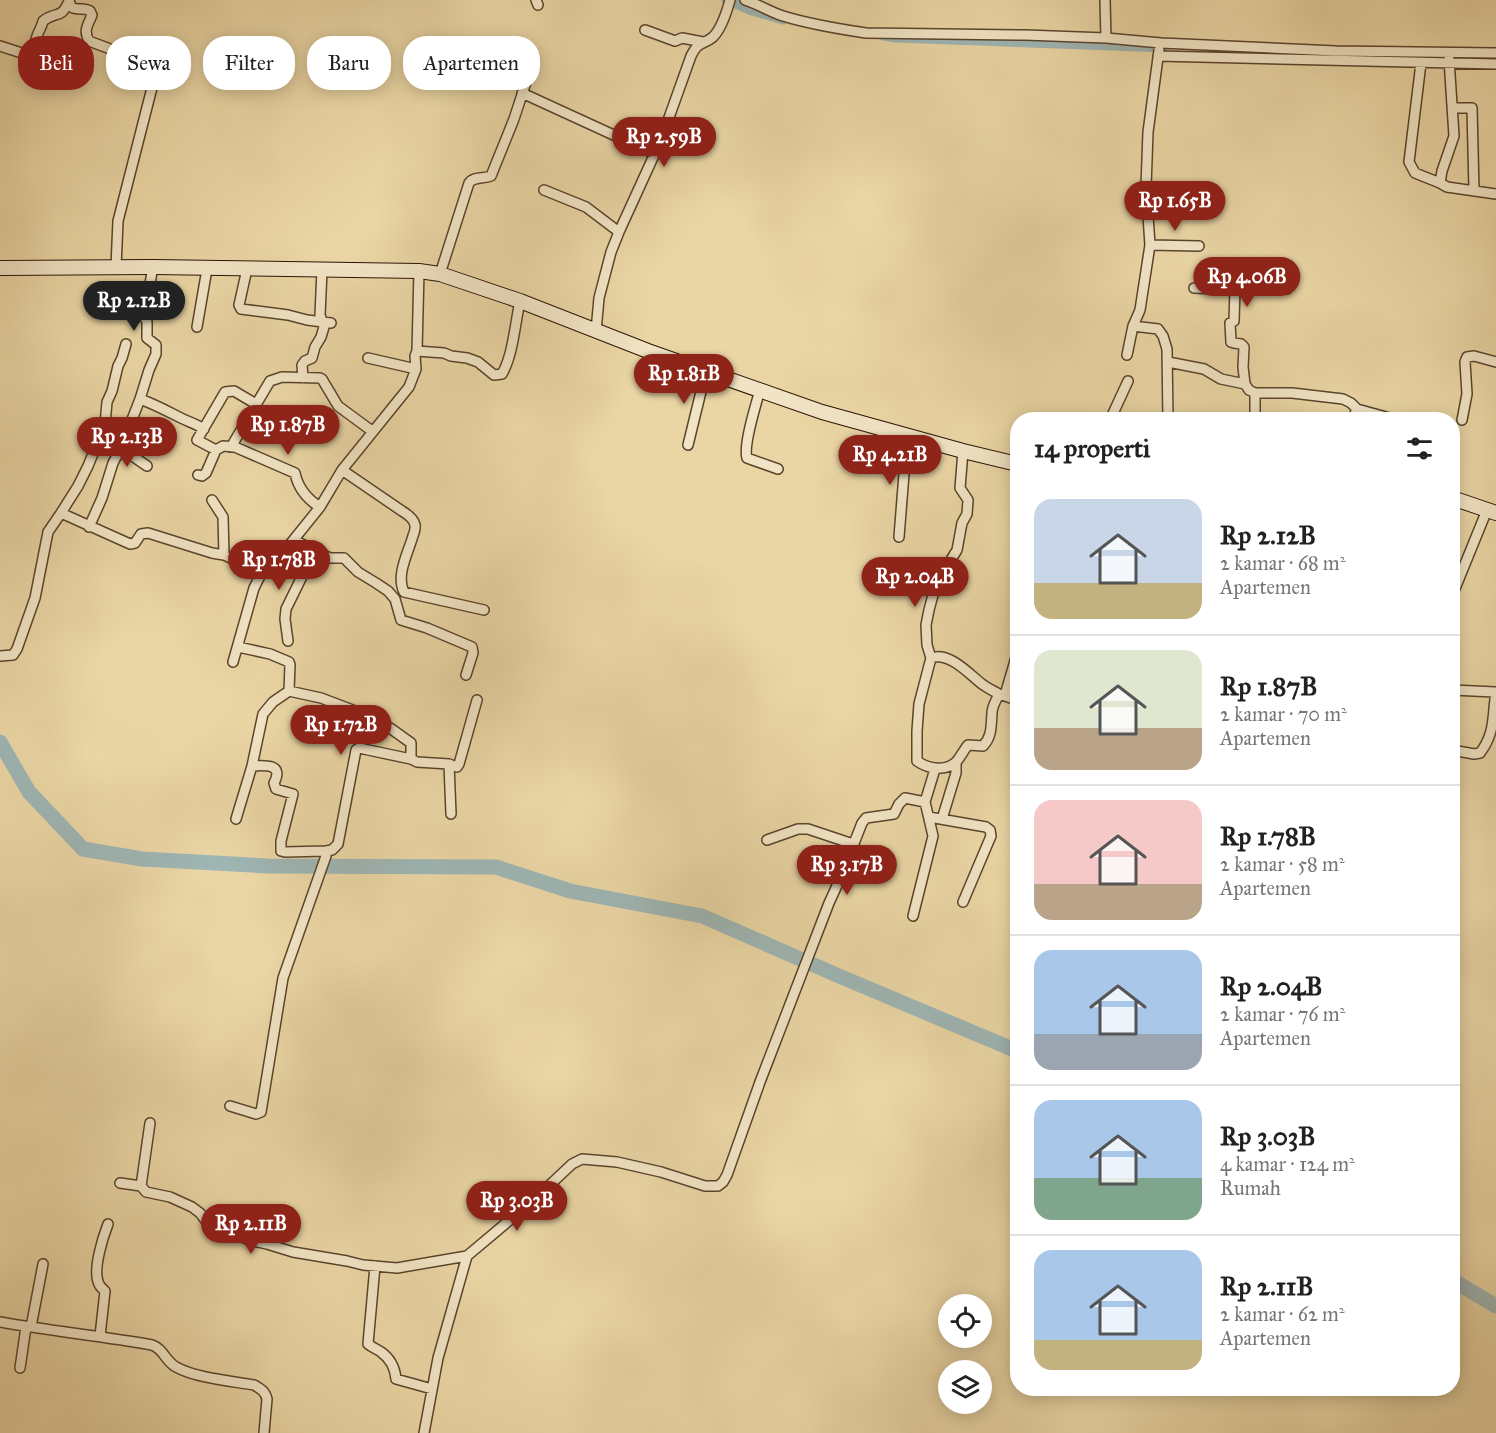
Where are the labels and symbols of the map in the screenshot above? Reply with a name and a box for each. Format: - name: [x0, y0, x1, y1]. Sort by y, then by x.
- pin: Rp 2.59B: [602, 117, 726, 168]
- pin: Rp 1.65B: [1113, 181, 1237, 232]
- pin: Rp 4.06B: [1185, 257, 1309, 308]
- pin: Rp 2.12B: [72, 281, 196, 332]
- pin: Rp 1.81B: [622, 354, 746, 405]
- pin: Rp 1.87B: [226, 405, 350, 456]
- pin: Rp 2.13B: [65, 417, 189, 468]
- pin: Rp 4.21B: [828, 435, 952, 486]
- pin: Rp 1.78B: [217, 540, 341, 591]
- pin: Rp 2.04B: [853, 557, 977, 608]
- pin: Rp 1.72B: [279, 705, 403, 756]
- pin: Rp 3.17B: [785, 845, 909, 896]
- pin: Rp 3.03B: [455, 1181, 579, 1232]
- pin: Rp 2.11B: [189, 1204, 313, 1255]

